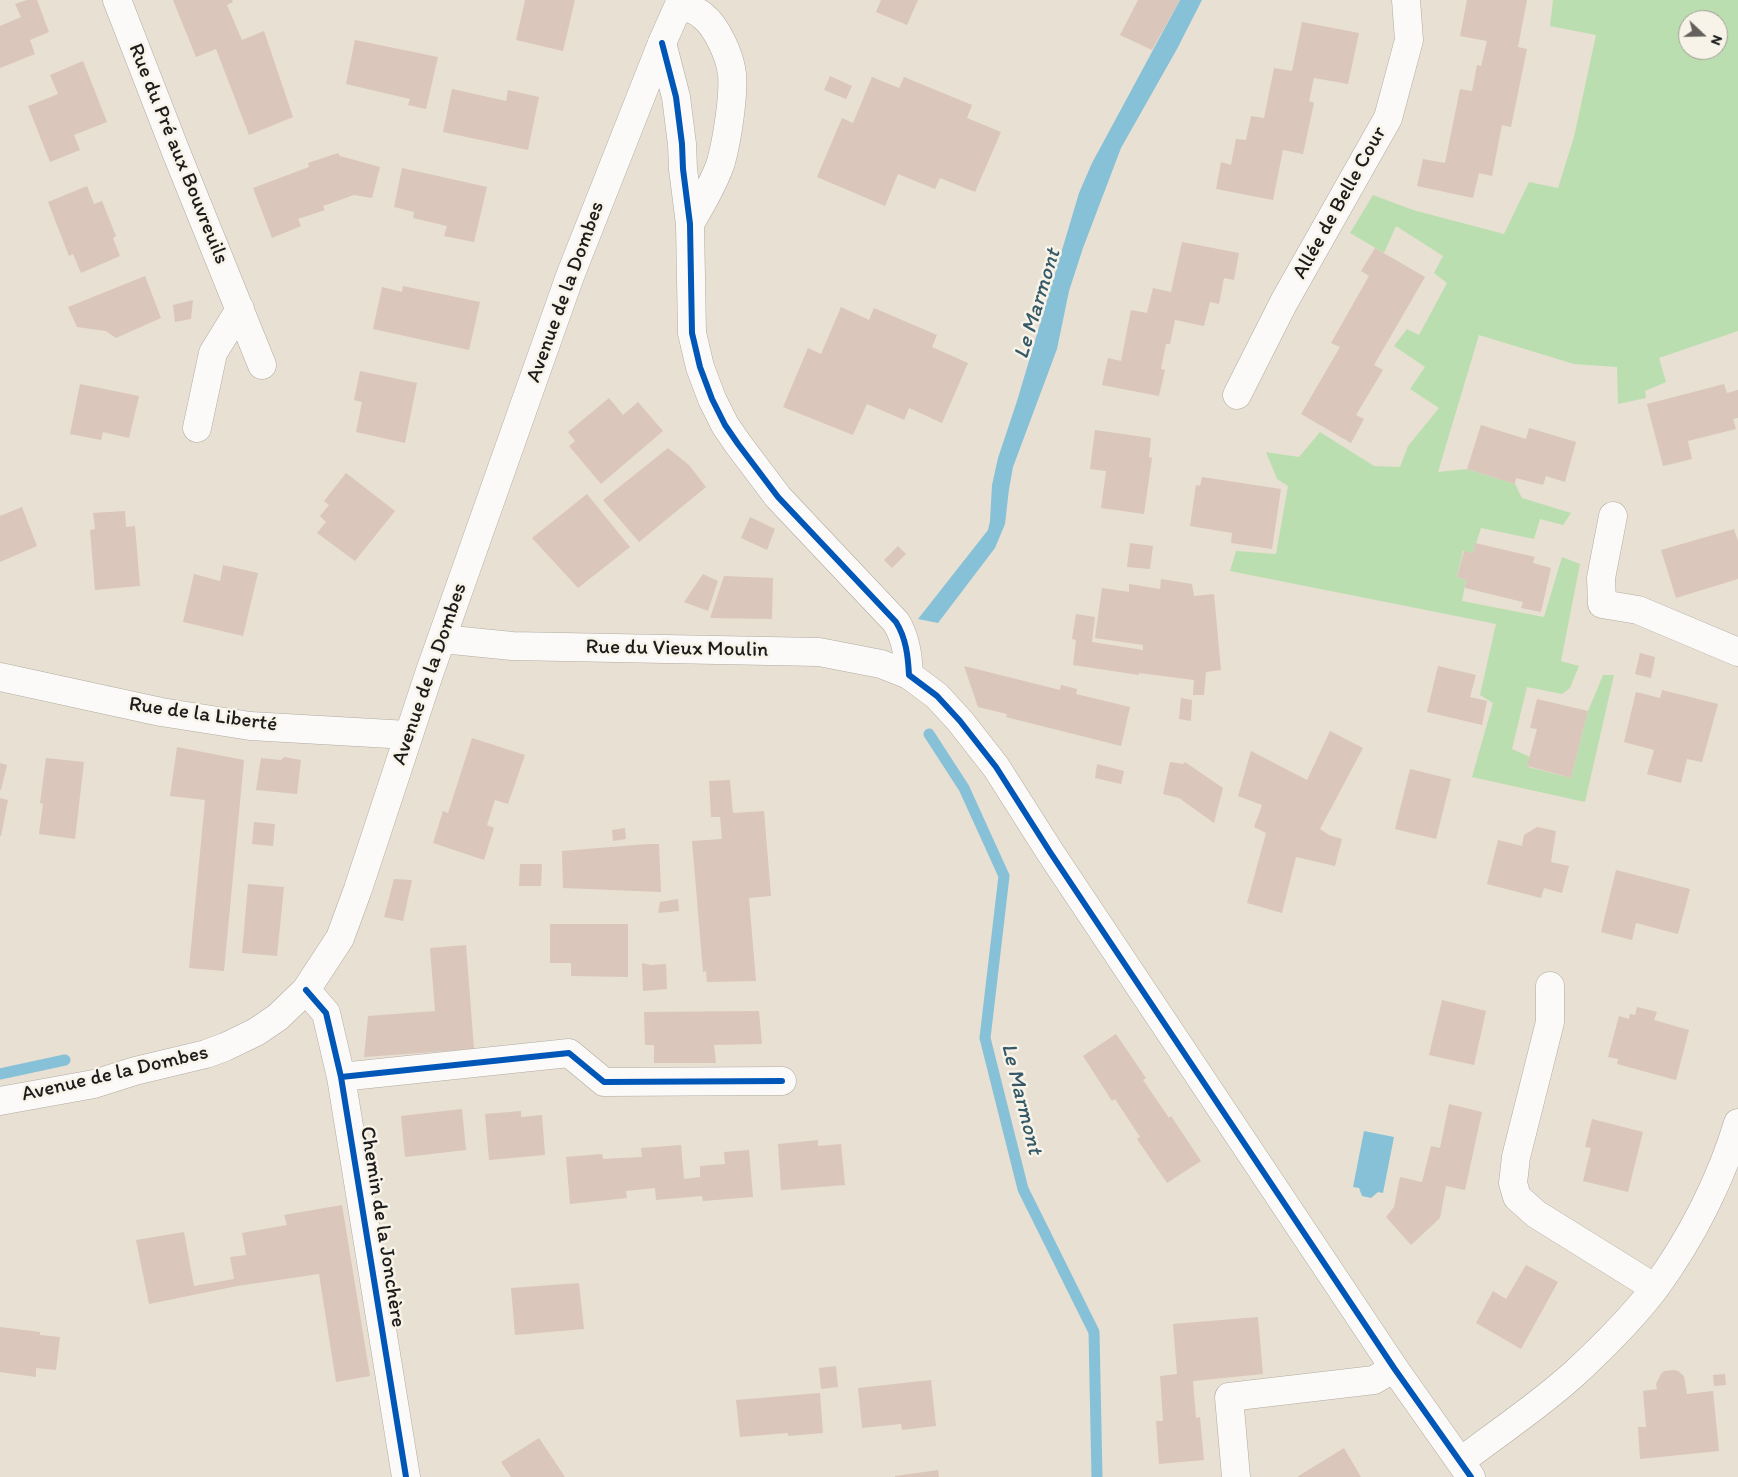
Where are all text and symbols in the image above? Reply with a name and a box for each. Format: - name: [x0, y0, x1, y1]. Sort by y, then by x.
- north arrow: [1678, 10, 1728, 60]
- text: N: [1707, 33, 1726, 48]
- street label: Rue du Pré aux Bouvreuils: [122, 40, 234, 268]
- street label: Allée de Belle Cour: [1288, 122, 1392, 284]
- street label: Avenue de la Dombes: [522, 198, 610, 386]
- water label: Le Marmont: [1009, 246, 1067, 362]
- street label: Avenue de la Dombes: [387, 580, 473, 768]
- street label: Rue du Vieux Moulin: [585, 635, 769, 663]
- street label: Rue de la Liberté: [127, 692, 279, 738]
- street label: Avenue de la Dombes: [19, 1040, 211, 1108]
- water label: Le Marmont: [994, 1041, 1048, 1157]
- street label: Chemin de la Jonchère: [354, 1125, 410, 1329]

